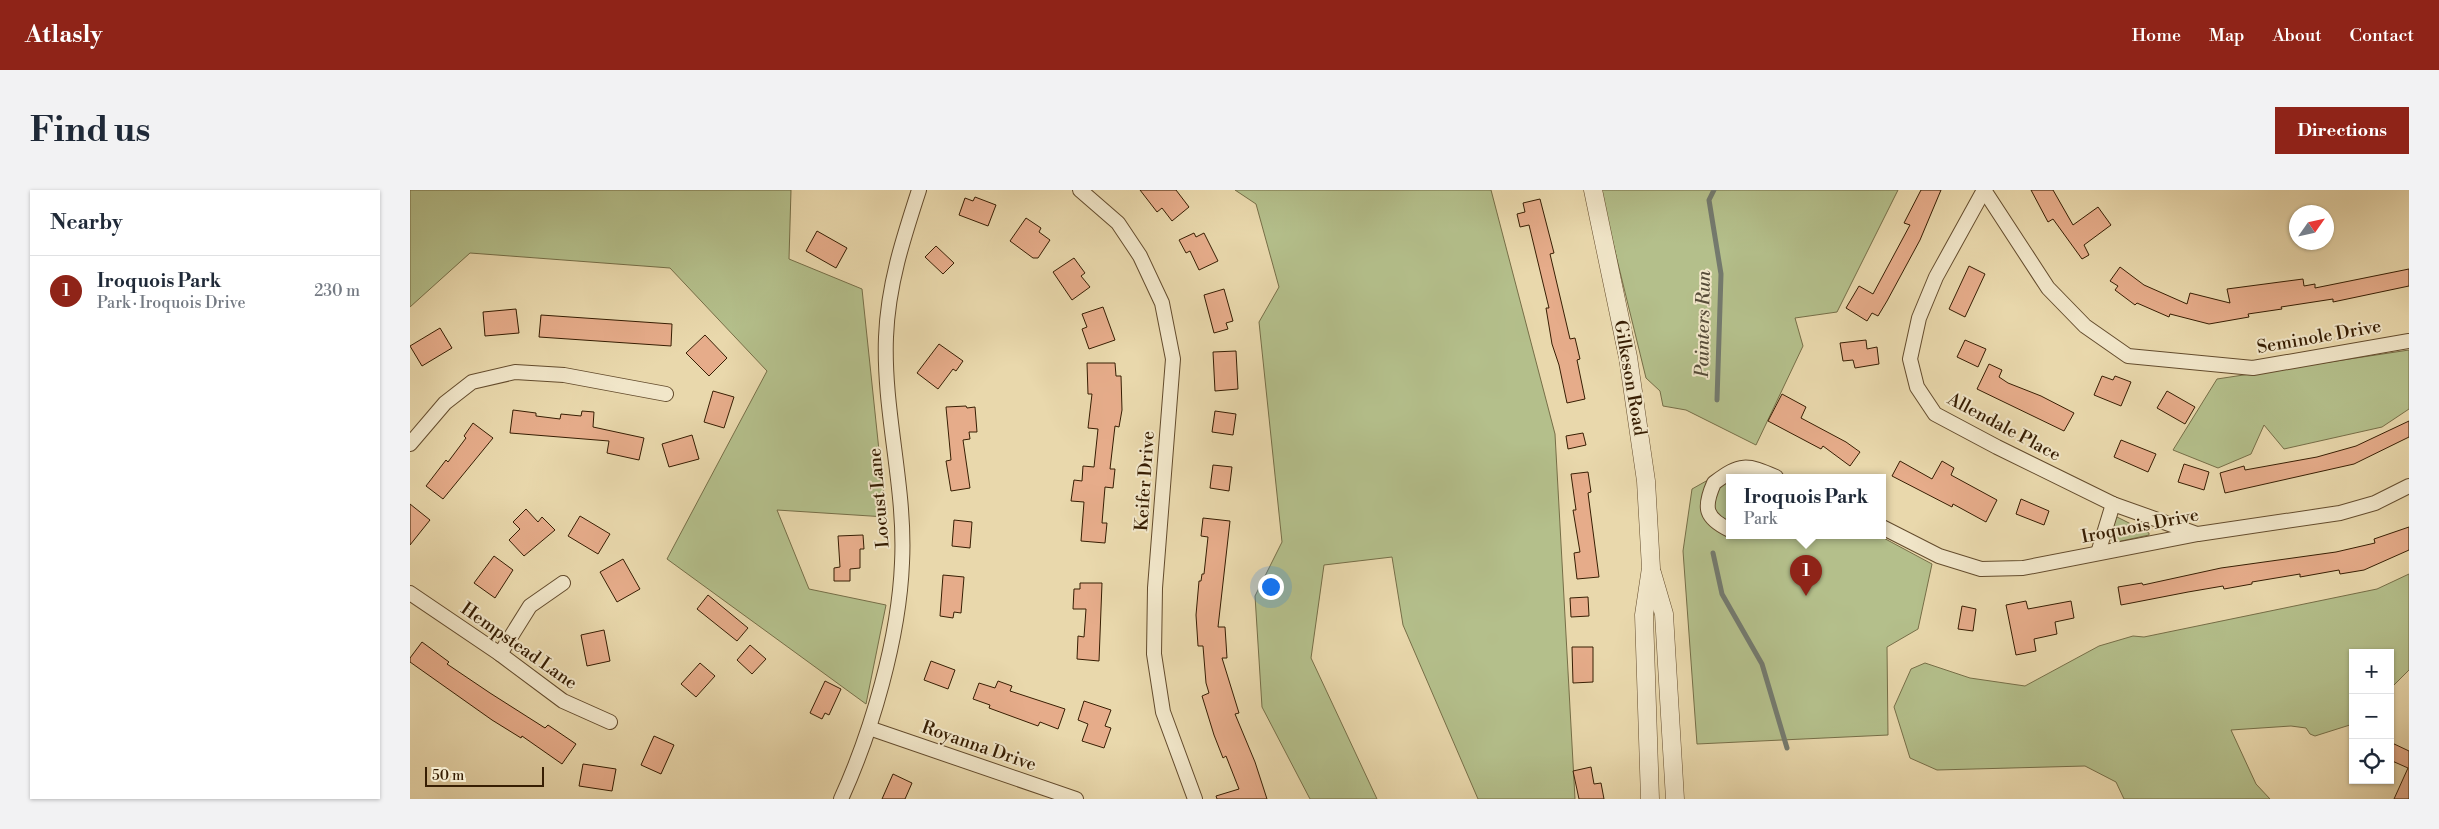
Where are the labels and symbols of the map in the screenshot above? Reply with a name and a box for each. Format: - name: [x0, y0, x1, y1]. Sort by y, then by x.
- north arrow: [2289, 205, 2334, 250]
- water label: Painters Run: [1690, 270, 1716, 379]
- street label: Seminole Drive: [2255, 315, 2383, 359]
- street label: Gilkeson Road: [1609, 318, 1652, 438]
- street label: Allendale Place: [1942, 387, 2065, 467]
- street label: Keifer Drive: [1130, 430, 1160, 532]
- street label: Locust Lane: [863, 447, 895, 549]
- street label: Iroquois Drive: [2079, 503, 2201, 549]
- pin: 1: [1790, 555, 1822, 596]
- your location: [1258, 574, 1284, 600]
- street label: Hempstead Lane: [456, 597, 582, 695]
- street label: Royanna Drive: [919, 716, 1039, 776]
- scale bar: [425, 764, 544, 787]

